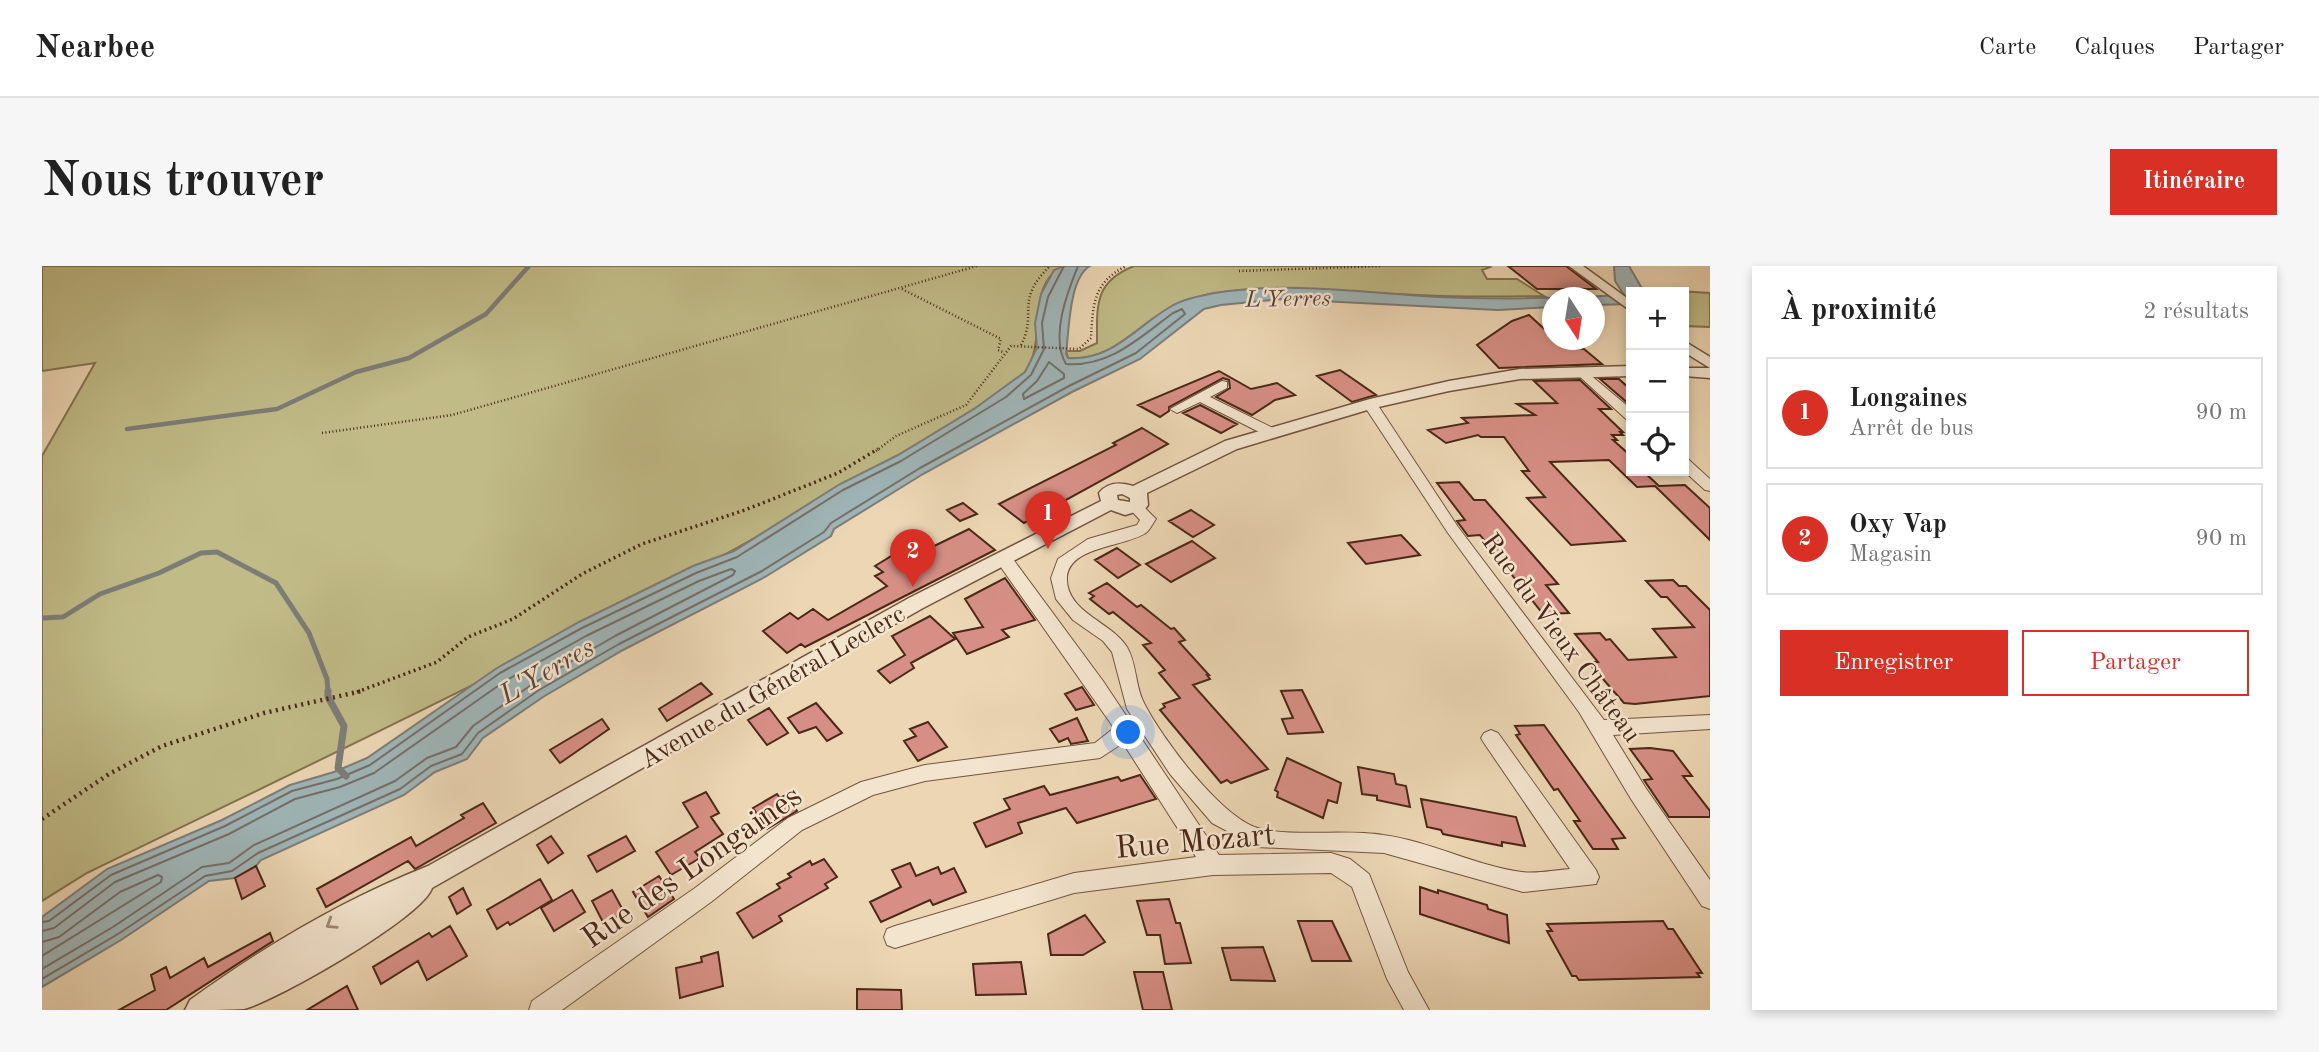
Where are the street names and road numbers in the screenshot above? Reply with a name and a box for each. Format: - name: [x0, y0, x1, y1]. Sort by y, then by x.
- street label: Rue du Vieux Château: [1476, 529, 1645, 748]
- street label: Avenue du Général Leclerc: [636, 601, 910, 774]
- street label: Rue des Longaines: [577, 781, 808, 956]
- street label: Rue Mozart: [1114, 820, 1277, 866]

